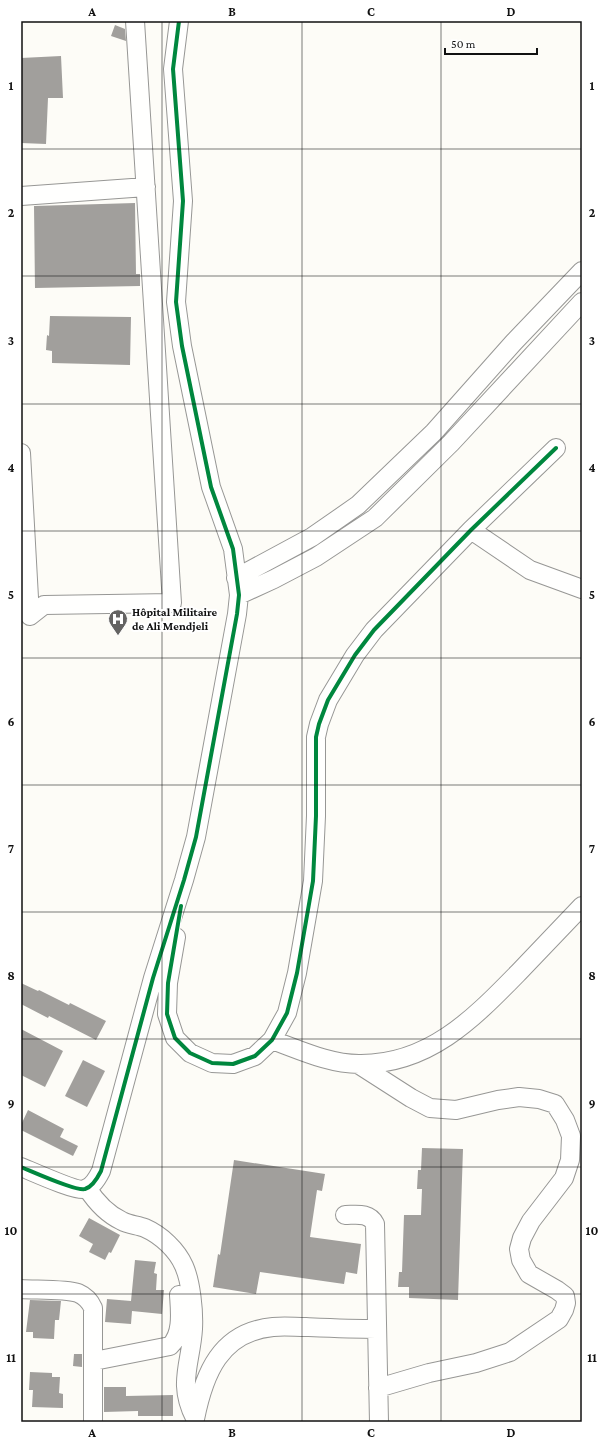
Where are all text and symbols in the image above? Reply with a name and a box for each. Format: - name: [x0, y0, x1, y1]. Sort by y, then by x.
- text: A: [87, 4, 96, 19]
- text: B: [228, 4, 236, 19]
- text: C: [367, 4, 375, 19]
- text: D: [507, 4, 516, 19]
- scale bar: [445, 30, 537, 56]
- text: 50 m: [451, 37, 476, 51]
- text: 1: [9, 78, 14, 93]
- text: 1: [590, 78, 595, 93]
- text: 2: [8, 205, 15, 220]
- text: 2: [589, 205, 596, 220]
- text: 3: [8, 333, 14, 348]
- text: 3: [589, 333, 595, 348]
- text: 4: [7, 460, 15, 475]
- text: 4: [588, 460, 596, 475]
- text: 5: [8, 587, 14, 602]
- text: 5: [589, 587, 595, 602]
- place label: Hôpital Militaire de Ali Mendjeli: [132, 605, 217, 633]
- hospital icon: Hôpital Militaire de Ali Mendjeli: [107, 608, 129, 636]
- text: 6: [7, 714, 15, 729]
- text: 6: [588, 714, 596, 729]
- text: 7: [8, 841, 14, 856]
- text: 7: [589, 841, 595, 856]
- text: 8: [7, 968, 15, 983]
- text: 8: [588, 968, 596, 983]
- text: 9: [7, 1096, 15, 1111]
- text: 9: [588, 1096, 596, 1111]
- text: 10: [5, 1223, 17, 1238]
- text: 10: [586, 1223, 598, 1238]
- text: 11: [6, 1350, 16, 1365]
- text: 11: [587, 1350, 597, 1365]
- text: A: [87, 1425, 96, 1440]
- text: B: [228, 1425, 236, 1440]
- text: C: [367, 1425, 375, 1440]
- text: D: [507, 1425, 516, 1440]

